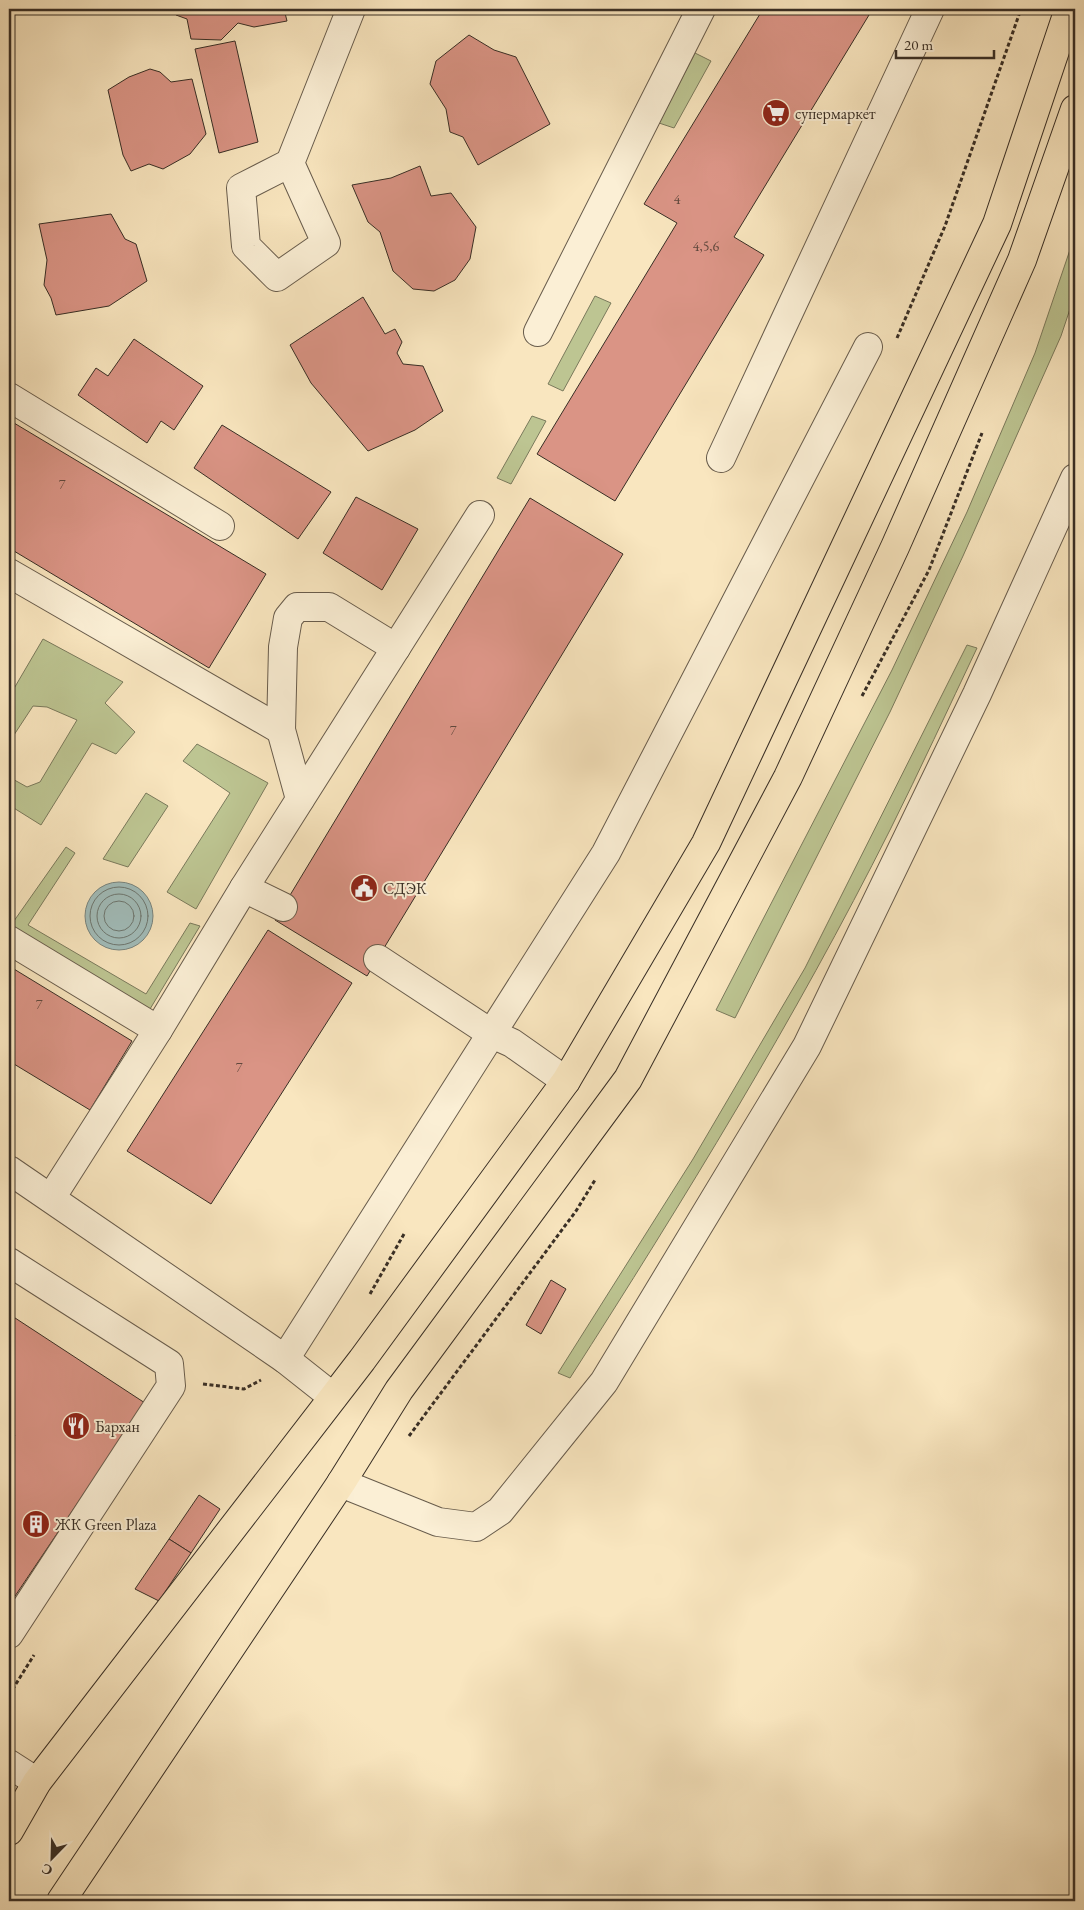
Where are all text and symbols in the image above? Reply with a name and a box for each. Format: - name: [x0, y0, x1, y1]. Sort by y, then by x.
- scale bar: [896, 28, 994, 60]
- text: 20 m: [904, 35, 933, 54]
- supermarket icon: супермаркет: [761, 98, 791, 128]
- place label: супермаркет: [795, 103, 876, 124]
- house number: 4: [674, 190, 681, 208]
- house number: 4,5,6: [693, 237, 720, 255]
- house number: 7: [59, 475, 66, 493]
- house number: 7: [450, 721, 457, 739]
- public building icon: СДЭК: [349, 873, 379, 903]
- place label: СДЭК: [383, 878, 427, 899]
- house number: 7: [36, 995, 43, 1013]
- house number: 7: [236, 1058, 243, 1076]
- restaurant icon: Бархан: [61, 1411, 91, 1441]
- place label: Бархан: [95, 1416, 140, 1437]
- building icon: ЖК Green Plaza: [21, 1509, 51, 1539]
- place label: ЖК Green Plaza: [54, 1514, 157, 1535]
- north arrow: [28, 1832, 78, 1882]
- text: С: [39, 1860, 55, 1880]

